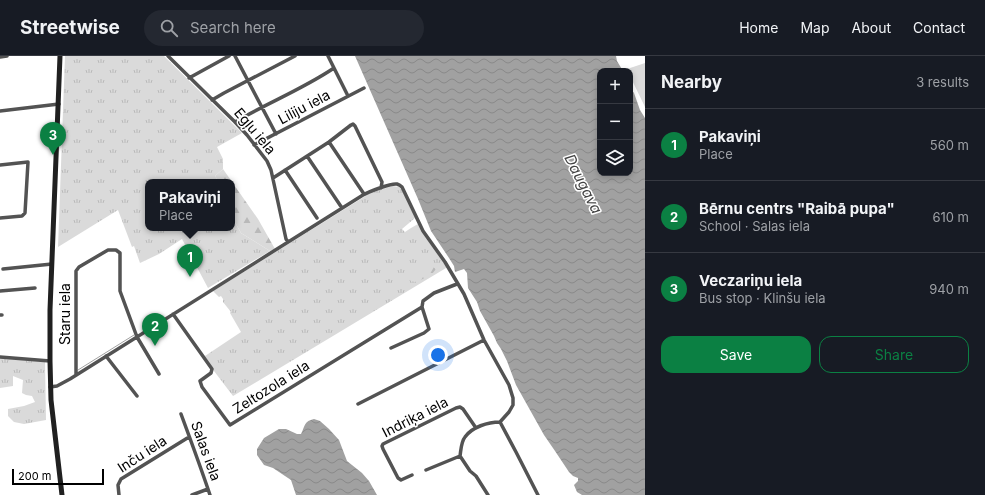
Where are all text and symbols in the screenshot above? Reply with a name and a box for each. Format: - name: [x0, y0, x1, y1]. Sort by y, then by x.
- search box: [144, 10, 424, 46]
- text: Streetwise: [20, 16, 120, 39]
- icon: search: [158, 17, 180, 39]
- text: Search here: [190, 18, 276, 37]
- text: Home: [739, 19, 778, 36]
- text: Map: [800, 19, 830, 36]
- text: About: [852, 19, 891, 36]
- text: Contact: [913, 19, 965, 36]
- map controls: [597, 68, 633, 176]
- button: +: [597, 68, 633, 104]
- text: Nearby: [661, 72, 722, 92]
- text: 3 results: [916, 74, 969, 90]
- street label: Liliju iela: [275, 86, 333, 127]
- street label: Egļu iela: [230, 104, 280, 158]
- button: −: [597, 104, 633, 140]
- pin: 3: [40, 122, 66, 155]
- text: Pakaviņi: [699, 127, 761, 146]
- text: 1: [671, 137, 677, 153]
- text: 560 m: [930, 137, 969, 153]
- button: layers: [597, 140, 633, 176]
- text: Place: [699, 146, 733, 162]
- water label: Daugava: [560, 151, 607, 217]
- popup: [145, 179, 235, 231]
- text: Pakaviņi: [159, 188, 221, 207]
- text: Bērnu centrs "Raibā pupa": [699, 199, 895, 218]
- text: Place: [159, 207, 193, 223]
- text: 2: [670, 209, 678, 225]
- text: 610 m: [932, 209, 969, 225]
- text: School · Salas iela: [699, 218, 810, 234]
- pin: 1: [177, 244, 203, 277]
- text: Veczariņu iela: [699, 271, 802, 290]
- text: 3: [670, 281, 678, 297]
- text: 940 m: [929, 281, 969, 297]
- street label: Staru iela: [56, 283, 73, 345]
- text: Bus stop · Klinšu iela: [699, 290, 826, 306]
- pin: 2: [142, 313, 168, 346]
- button: Save: [661, 336, 811, 373]
- button: Share: [819, 336, 969, 373]
- your location: [428, 345, 448, 365]
- street label: Zeltozola iela: [229, 356, 312, 417]
- street label: Indriķa iela: [379, 393, 451, 441]
- street label: Salas iela: [188, 419, 225, 483]
- street label: Inču iela: [114, 431, 169, 476]
- scale bar: [12, 467, 104, 486]
- text: 200 m: [18, 469, 51, 483]

